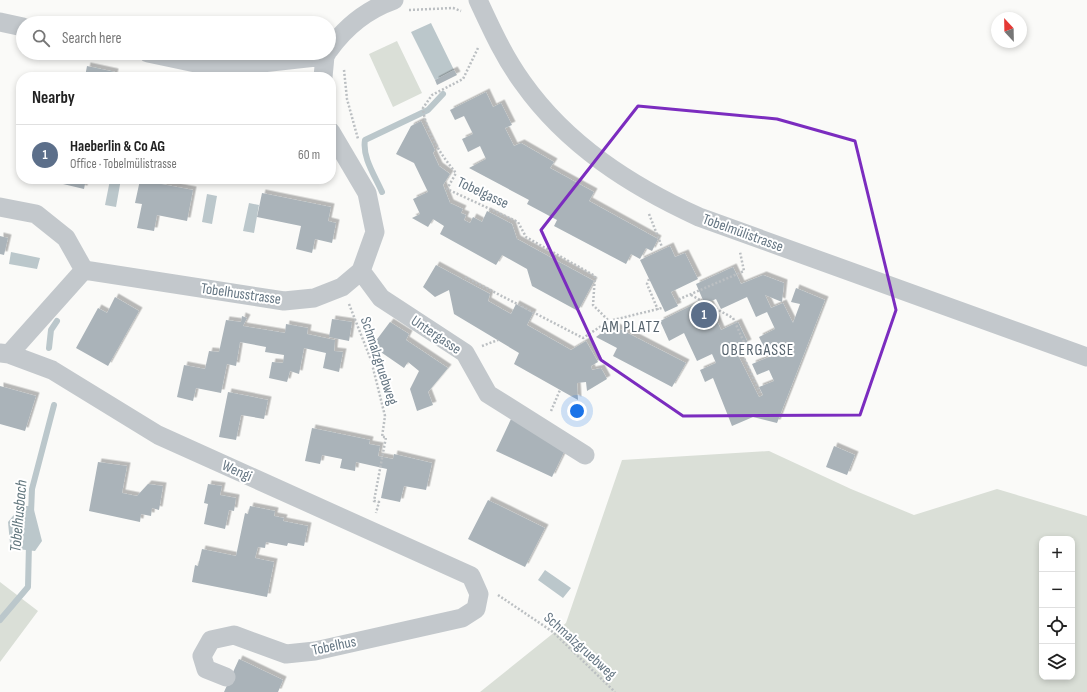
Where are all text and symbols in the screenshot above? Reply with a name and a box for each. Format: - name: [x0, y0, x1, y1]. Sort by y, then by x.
- north arrow: [991, 12, 1027, 48]
- search box: [16, 16, 336, 60]
- icon: search: [30, 27, 52, 49]
- text: Search here: [62, 29, 122, 48]
- text: Nearby: [32, 88, 75, 108]
- text: Haeberlin & Co AG: [70, 137, 165, 156]
- text: 1: [42, 147, 48, 163]
- text: 60 m: [298, 147, 320, 163]
- text: Office · Tobelmülistrasse: [70, 156, 177, 172]
- street label: Tobelgasse: [454, 173, 512, 213]
- street label: Tobelmülistrasse: [700, 210, 786, 256]
- street label: Tobelhusstrasse: [200, 279, 282, 309]
- pin: 1: [691, 300, 717, 330]
- street label: Untergasse: [407, 311, 465, 359]
- street label: Schmalzgruebweg: [356, 315, 402, 407]
- district label: AM PLATZ: [600, 318, 661, 337]
- district label: OBERGASSE: [722, 341, 794, 360]
- your location: [567, 401, 587, 421]
- street label: Wengi: [219, 456, 255, 486]
- water label: Tobelhusbach: [6, 479, 32, 553]
- map controls: [1039, 536, 1075, 680]
- button: +: [1039, 536, 1075, 572]
- button: −: [1039, 572, 1075, 608]
- street label: Schmalzgruebweg: [540, 608, 620, 684]
- button: locate: [1039, 608, 1075, 644]
- street label: Tobelhus: [310, 632, 358, 660]
- button: layers: [1039, 644, 1075, 680]

